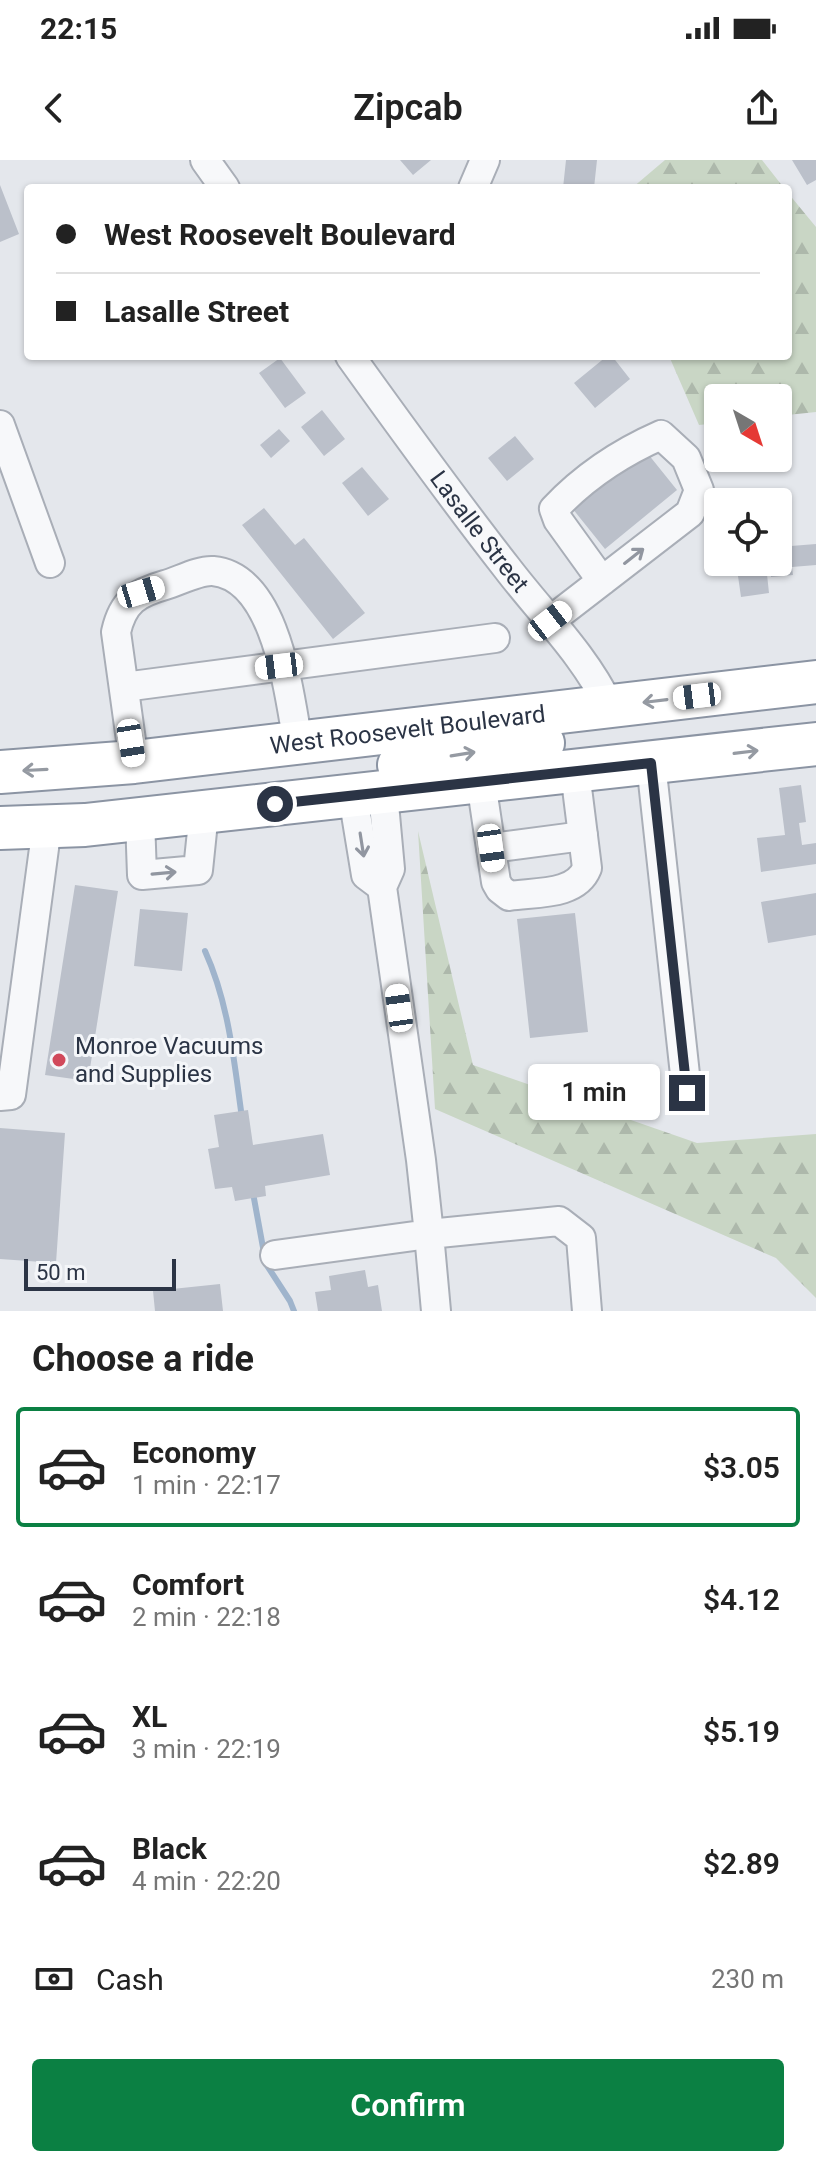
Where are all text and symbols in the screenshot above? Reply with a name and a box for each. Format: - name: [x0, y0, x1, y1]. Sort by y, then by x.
- text: 22:15: [40, 11, 117, 46]
- icon: back: [32, 86, 76, 130]
- icon: share: [740, 86, 784, 130]
- text: Zipcab: [353, 87, 463, 129]
- text: West Roosevelt Boulevard: [104, 217, 456, 252]
- text: Lasalle Street: [104, 294, 289, 329]
- north arrow: [704, 384, 792, 472]
- map controls: [704, 384, 792, 576]
- street label: Lasalle Street: [424, 465, 535, 598]
- button: locate: [704, 488, 792, 576]
- one-way arrow: [623, 548, 644, 565]
- car: [115, 574, 167, 610]
- car: [524, 597, 576, 645]
- car: [254, 651, 304, 681]
- car: [672, 681, 722, 711]
- one-way arrow: [643, 694, 668, 709]
- street label: West Roosevelt Boulevard: [268, 700, 547, 760]
- car: [115, 717, 147, 769]
- one-way arrow: [732, 745, 759, 760]
- one-way arrow: [449, 746, 475, 761]
- one-way arrow: [22, 763, 49, 778]
- route start: [257, 786, 293, 822]
- car: [476, 823, 506, 873]
- one-way arrow: [355, 832, 370, 857]
- one-way arrow: [150, 866, 177, 881]
- car: [384, 983, 414, 1033]
- place label: Monroe Vacuums and Supplies: [75, 1032, 263, 1088]
- marker: Monroe Vacuums and Supplies: [50, 1051, 68, 1069]
- callout: 1 min: [527, 1065, 659, 1121]
- route end: [669, 1075, 705, 1111]
- text: 1 min: [561, 1077, 627, 1107]
- scale bar: [24, 1255, 176, 1291]
- text: 50 m: [36, 1260, 85, 1285]
- text: Choose a ride: [32, 1338, 254, 1380]
- icon: car: [36, 1431, 108, 1503]
- text: Economy: [132, 1435, 256, 1470]
- text: $3.05: [703, 1450, 780, 1485]
- text: 1 min · 22:17: [132, 1470, 281, 1500]
- icon: car: [36, 1563, 108, 1635]
- text: Comfort: [132, 1567, 244, 1602]
- text: $4.12: [703, 1582, 780, 1617]
- text: 2 min · 22:18: [132, 1602, 281, 1632]
- icon: car: [36, 1695, 108, 1767]
- text: XL: [132, 1699, 167, 1734]
- text: $5.19: [703, 1714, 780, 1749]
- text: 3 min · 22:19: [132, 1734, 281, 1764]
- icon: car: [36, 1827, 108, 1899]
- text: Black: [132, 1831, 207, 1866]
- text: $2.89: [703, 1846, 780, 1881]
- text: 4 min · 22:20: [132, 1866, 281, 1896]
- icon: cash: [32, 1957, 76, 2001]
- text: Cash: [96, 1962, 164, 1997]
- text: 230 m: [711, 1964, 784, 1994]
- button: Confirm: [32, 2059, 784, 2151]

